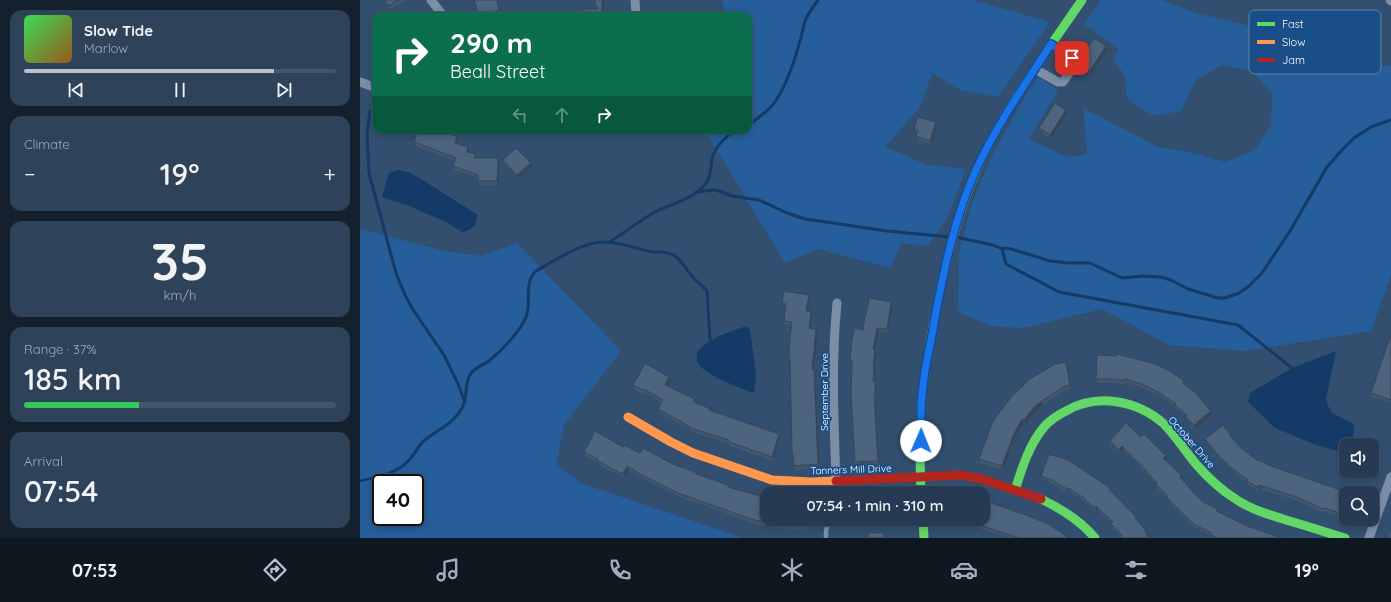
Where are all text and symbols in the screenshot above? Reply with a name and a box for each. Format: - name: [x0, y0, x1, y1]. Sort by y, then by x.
- legend: [1249, 10, 1381, 74]
- text: Fast: [1282, 17, 1304, 31]
- text: Slow Tide: [84, 21, 153, 40]
- text: 290 m: [450, 25, 533, 60]
- icon: right: [384, 28, 436, 80]
- text: Slow: [1282, 35, 1306, 49]
- text: Marlow: [84, 40, 128, 56]
- pin: [1055, 41, 1089, 75]
- icon: arrive: [1061, 47, 1083, 69]
- text: Jam: [1282, 53, 1305, 67]
- text: Beall Street: [450, 60, 545, 83]
- icon: previous: [65, 79, 87, 101]
- icon: pause: [169, 79, 191, 101]
- icon: next: [273, 79, 295, 101]
- icon: left: [509, 104, 531, 126]
- icon: ahead: [551, 104, 573, 126]
- icon: right: [593, 104, 615, 126]
- text: Climate: [24, 136, 70, 152]
- text: 19°: [160, 155, 199, 193]
- text: −: [24, 160, 35, 188]
- text: +: [324, 160, 336, 188]
- text: 35: [151, 228, 209, 293]
- text: km/h: [164, 287, 196, 303]
- text: Range · 37%: [24, 341, 97, 357]
- street label: September Drive: [818, 353, 831, 431]
- text: 185 km: [24, 360, 121, 398]
- street label: October Drive: [1166, 414, 1218, 471]
- position arrow: [900, 420, 942, 462]
- map controls: [1339, 438, 1379, 526]
- button: sound: [1339, 438, 1379, 478]
- text: Arrival: [24, 453, 63, 469]
- street label: Tanners Mill Drive: [810, 462, 892, 477]
- text: 07:54: [24, 472, 98, 510]
- speed limit sign: 40: [372, 474, 424, 526]
- button: search: [1339, 486, 1379, 526]
- text: 07:54 · 1 min · 310 m: [806, 496, 944, 515]
- icon: directions: [261, 556, 289, 584]
- icon: music: [434, 556, 462, 584]
- icon: phone: [606, 556, 634, 584]
- icon: climate: [778, 556, 806, 584]
- icon: car: [950, 556, 978, 584]
- icon: filters: [1122, 556, 1150, 584]
- text: 07:53: [72, 559, 117, 582]
- text: 19°: [1295, 559, 1319, 582]

